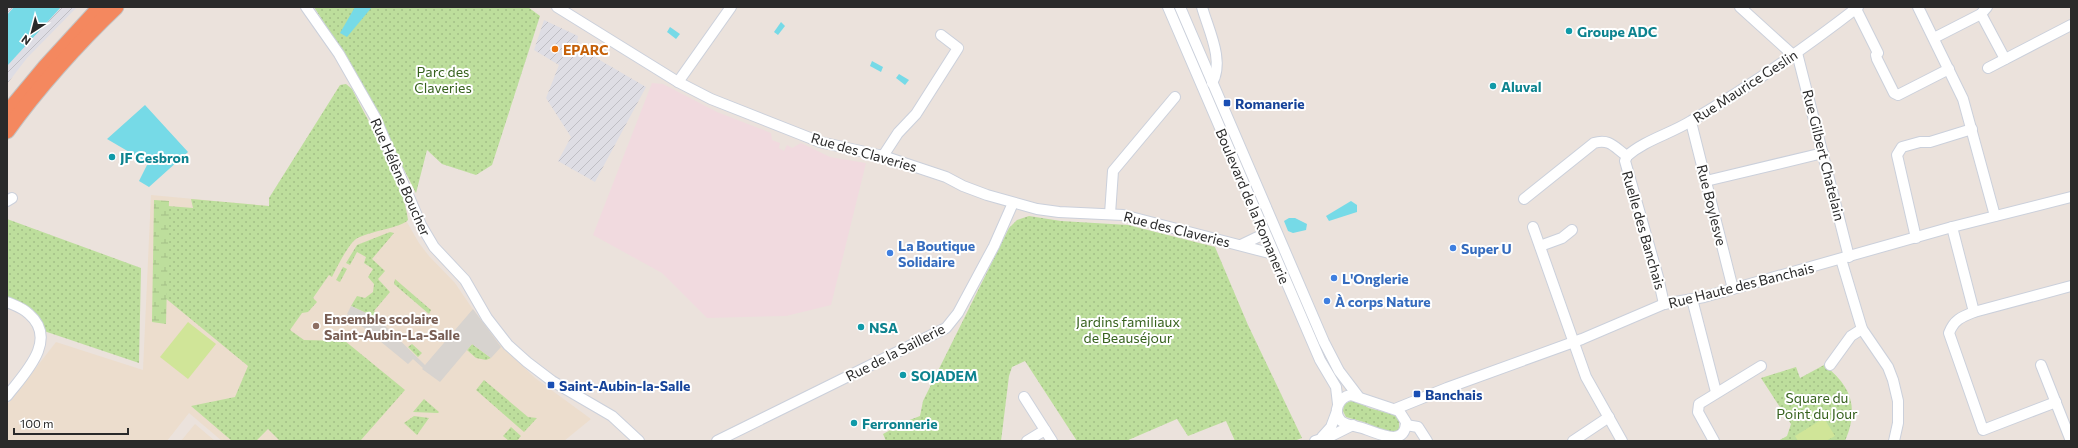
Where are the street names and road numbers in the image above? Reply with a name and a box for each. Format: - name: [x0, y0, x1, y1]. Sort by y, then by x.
- street label: Rue Maurice Geslin: [1690, 46, 1800, 126]
- street label: Rue Gilbert Chatelain: [1799, 88, 1849, 222]
- street label: Rue Hélène Boucher: [367, 115, 435, 239]
- street label: Boulevard de la Romanerie: [1213, 126, 1293, 286]
- street label: Rue des Claveries: [809, 129, 919, 175]
- street label: Rue Boylesve: [1694, 163, 1730, 247]
- street label: Ruelle des Banchais: [1619, 169, 1669, 291]
- street label: Rue des Claveries: [1122, 208, 1232, 250]
- street label: Rue Haute des Banchais: [1666, 259, 1816, 311]
- street label: Rue de la Saillerie: [843, 320, 947, 384]

